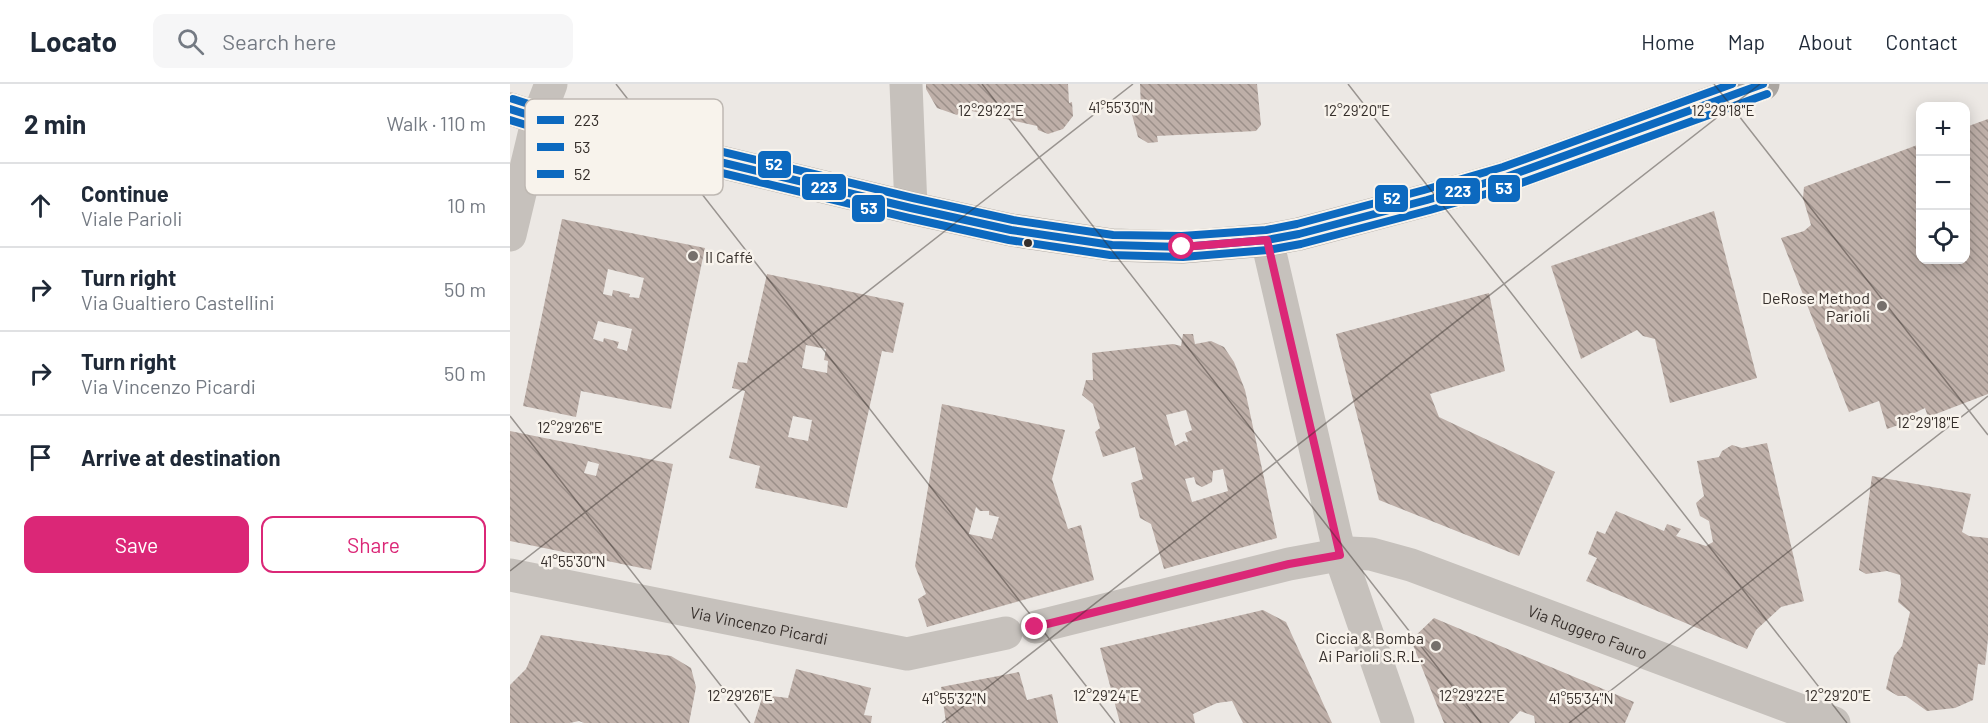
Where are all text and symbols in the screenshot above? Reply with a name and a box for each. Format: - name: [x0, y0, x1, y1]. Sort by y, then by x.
- search box: [153, 14, 573, 68]
- text: Locato: [30, 24, 117, 58]
- icon: search: [174, 25, 207, 58]
- text: Search here: [222, 28, 337, 54]
- text: Home: [1641, 29, 1695, 54]
- text: Map: [1728, 29, 1765, 54]
- text: About: [1798, 29, 1853, 54]
- text: Contact: [1886, 29, 1958, 54]
- text: 41°55'30"N: [1088, 98, 1154, 116]
- legend: [525, 99, 723, 195]
- text: 12°29'22"E: [958, 101, 1024, 119]
- text: 12°29'20"E: [1324, 101, 1390, 119]
- text: 12°29'18"E: [1692, 101, 1754, 119]
- map controls: [1916, 102, 1970, 264]
- button: +: [1916, 102, 1970, 156]
- text: 2 min: [24, 108, 86, 139]
- text: 223: [574, 110, 599, 129]
- text: Walk · 110 m: [386, 111, 486, 135]
- text: 53: [574, 137, 590, 156]
- line badge: 52: [757, 150, 792, 179]
- text: 52: [765, 154, 783, 173]
- button: −: [1916, 156, 1970, 210]
- text: 52: [574, 164, 591, 183]
- line badge: 223: [801, 173, 847, 201]
- line badge: 53: [1487, 174, 1521, 203]
- text: 223: [811, 177, 837, 196]
- line badge: 223: [1435, 177, 1481, 205]
- text: 53: [1495, 178, 1513, 197]
- text: Continue: [81, 180, 169, 206]
- text: 223: [1445, 181, 1471, 200]
- line badge: 52: [1374, 184, 1409, 213]
- text: 52: [1383, 188, 1401, 207]
- icon: ahead: [24, 189, 57, 222]
- text: 10 m: [447, 193, 486, 217]
- line badge: 53: [851, 194, 886, 223]
- text: 53: [860, 198, 878, 217]
- text: Viale Parioli: [81, 206, 182, 230]
- button: locate: [1916, 210, 1970, 264]
- route start: [1168, 233, 1194, 259]
- unlabelled marker: [1022, 237, 1034, 249]
- place label: Il Caffé: [705, 247, 753, 266]
- marker: Il Caffé: [686, 249, 700, 263]
- text: Turn right: [81, 264, 176, 290]
- icon: right: [24, 273, 57, 306]
- text: 50 m: [444, 277, 486, 301]
- place label: DeRose Method Parioli: [1762, 288, 1870, 325]
- text: Via Gualtiero Castellini: [81, 290, 275, 314]
- marker: DeRose Method Parioli: [1875, 299, 1889, 313]
- text: Turn right: [81, 348, 176, 374]
- icon: right: [24, 357, 57, 390]
- text: 50 m: [444, 361, 486, 385]
- text: Via Vincenzo Picardi: [81, 374, 256, 398]
- text: 12°29'18"E: [1897, 413, 1959, 431]
- text: 12°29'26"E: [537, 418, 603, 436]
- icon: arrive: [24, 441, 57, 474]
- text: Arrive at destination: [81, 444, 280, 470]
- button: Save: [24, 516, 249, 573]
- button: Share: [261, 516, 486, 573]
- text: 41°55'30"N: [540, 552, 606, 570]
- street label: Via Ruggero Fauro: [1525, 600, 1650, 662]
- street label: Via Vincenzo Picardi: [689, 602, 830, 648]
- route end: [1021, 613, 1047, 639]
- place label: Ciccia & Bomba Ai Parioli S.R.L.: [1316, 628, 1424, 665]
- marker: Ciccia & Bomba Ai Parioli S.R.L.: [1429, 639, 1443, 653]
- text: 12°29'26"E: [707, 686, 773, 704]
- text: 12°29'24"E: [1073, 686, 1139, 704]
- text: 12°29'22"E: [1439, 686, 1505, 704]
- text: 12°29'20"E: [1805, 686, 1871, 704]
- text: 41°55'32"N: [921, 689, 987, 707]
- text: 41°55'34"N: [1548, 689, 1614, 707]

